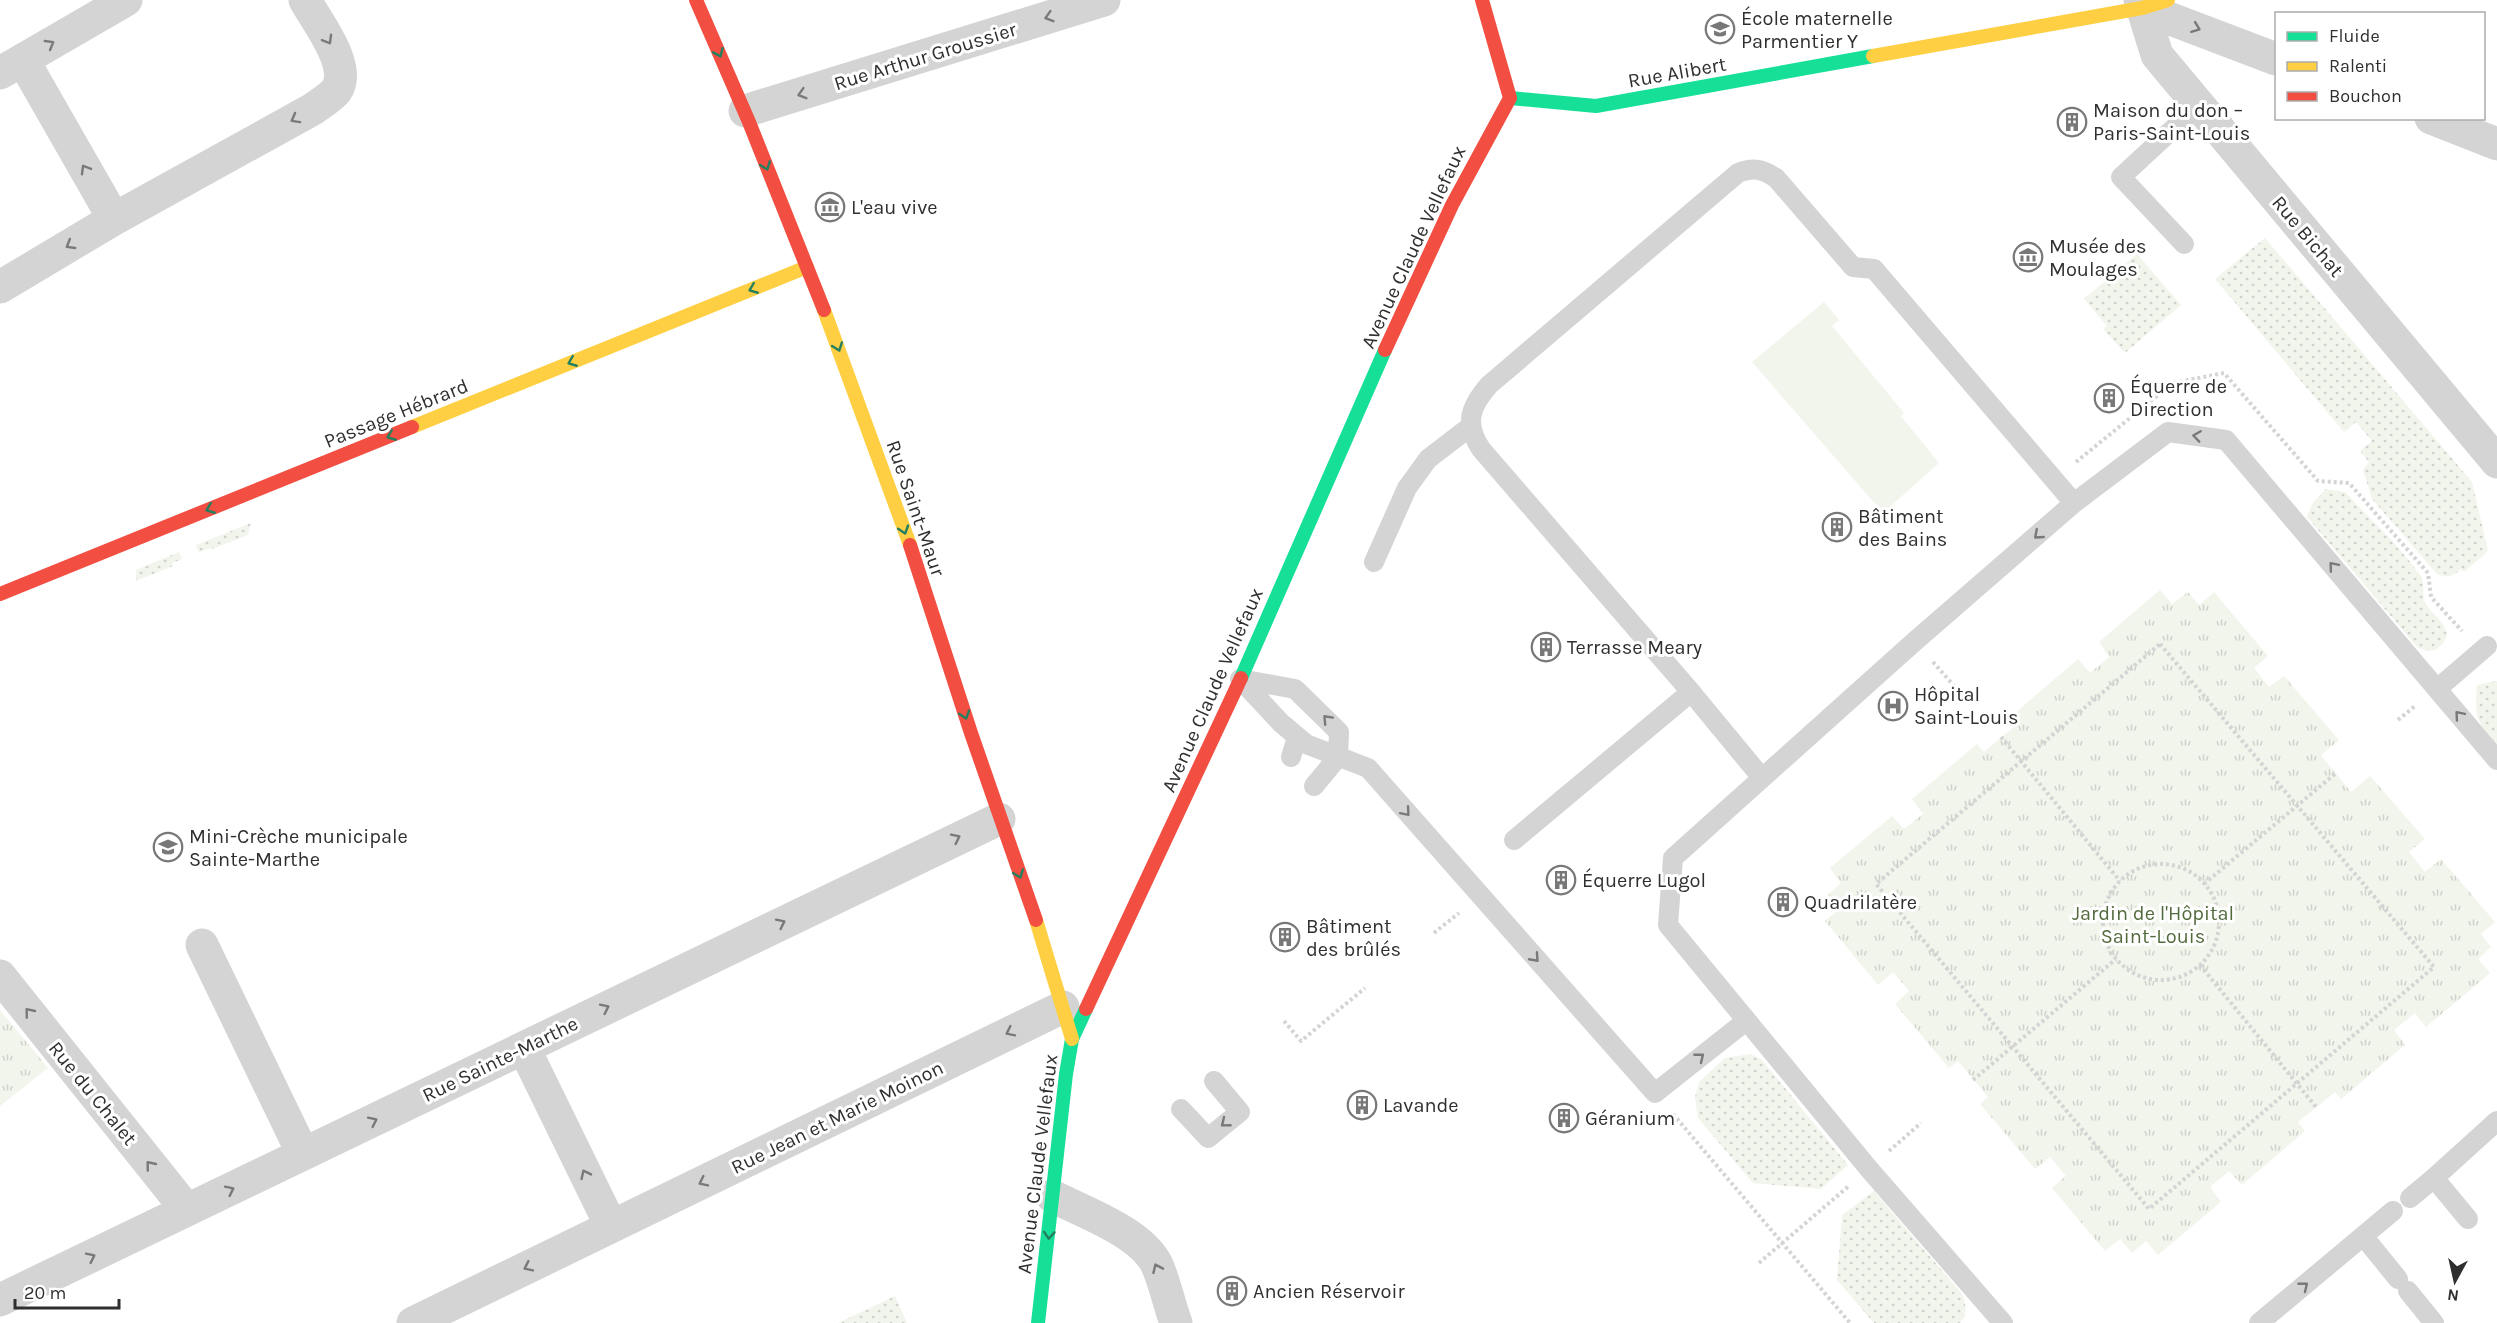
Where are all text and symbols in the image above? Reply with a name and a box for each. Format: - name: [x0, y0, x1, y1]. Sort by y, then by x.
- place label: École maternelle Parmentier Y: [1741, 6, 1893, 53]
- one-way arrow: [1044, 10, 1055, 22]
- legend: [2275, 12, 2485, 120]
- school or university icon: École maternelle Parmentier Y: [1704, 13, 1736, 45]
- street label: Rue Arthur Groussier: [831, 18, 1020, 95]
- one-way arrow: [2191, 21, 2201, 34]
- text: Fluide: [2329, 25, 2380, 47]
- one-way arrow: [321, 34, 332, 44]
- one-way arrow: [44, 39, 54, 51]
- one-way arrow: [712, 47, 724, 58]
- street label: Rue Alibert: [1626, 52, 1728, 92]
- text: Ralenti: [2329, 55, 2387, 77]
- text: Bouchon: [2329, 85, 2402, 107]
- one-way arrow: [797, 87, 808, 99]
- place label: Maison du don – Paris-Saint-Louis: [2093, 99, 2250, 145]
- building icon: Maison du don – Paris-Saint-Louis: [2056, 106, 2088, 138]
- one-way arrow: [291, 111, 301, 123]
- street label: Avenue Claude Vellefaux: [1356, 142, 1471, 352]
- one-way arrow: [759, 159, 771, 170]
- one-way arrow: [80, 165, 92, 175]
- museum icon: L'eau vive: [814, 191, 846, 223]
- street label: Rue Bichat: [2267, 191, 2348, 282]
- place label: L'eau vive: [851, 196, 938, 219]
- place label: Musée des Moulages: [2049, 235, 2146, 281]
- one-way arrow: [66, 238, 76, 249]
- museum icon: Musée des Moulages: [2012, 241, 2044, 273]
- one-way arrow: [748, 282, 759, 294]
- one-way arrow: [830, 341, 843, 352]
- one-way arrow: [567, 355, 578, 367]
- street label: Passage Hébrard: [321, 374, 472, 453]
- place label: Équerre de Direction: [2130, 374, 2227, 421]
- building icon: Équerre de Direction: [2093, 382, 2125, 414]
- one-way arrow: [386, 428, 397, 441]
- one-way arrow: [2192, 431, 2201, 443]
- street label: Rue Saint-Maur: [881, 437, 950, 580]
- one-way arrow: [206, 502, 217, 514]
- place label: Bâtiment des Bains: [1858, 505, 1947, 551]
- building icon: Bâtiment des Bains: [1821, 511, 1853, 543]
- one-way arrow: [897, 524, 909, 535]
- one-way arrow: [2034, 528, 2045, 539]
- one-way arrow: [2329, 562, 2340, 573]
- street label: Avenue Claude Vellefaux: [1157, 585, 1268, 796]
- building icon: Terrasse Meary: [1530, 631, 1562, 663]
- place label: Terrasse Meary: [1567, 636, 1702, 659]
- place label: Hôpital Saint-Louis: [1914, 683, 2018, 729]
- hospital icon: Hôpital Saint-Louis: [1877, 690, 1909, 722]
- one-way arrow: [958, 709, 971, 720]
- one-way arrow: [2455, 711, 2466, 722]
- one-way arrow: [1323, 715, 1334, 726]
- one-way arrow: [1399, 805, 1410, 815]
- place label: Mini-Crèche municipale Sainte-Marthe: [189, 825, 408, 871]
- school or university icon: Mini-Crèche municipale Sainte-Marthe: [152, 831, 184, 863]
- one-way arrow: [950, 834, 961, 846]
- building icon: Équerre Lugol: [1545, 864, 1577, 896]
- one-way arrow: [1012, 868, 1025, 879]
- place label: Équerre Lugol: [1582, 868, 1706, 892]
- building icon: Quadrilatère: [1767, 886, 1799, 918]
- place label: Quadrilatère: [1804, 891, 1917, 914]
- park label: Jardin de l'Hôpital Saint-Louis: [2072, 902, 2234, 948]
- place label: Bâtiment des brûlés: [1306, 915, 1401, 961]
- one-way arrow: [774, 919, 785, 931]
- building icon: Bâtiment des brûlés: [1269, 921, 1301, 953]
- one-way arrow: [1528, 951, 1539, 962]
- one-way arrow: [599, 1004, 610, 1016]
- one-way arrow: [25, 1008, 36, 1019]
- street label: Rue Sainte-Marthe: [419, 1012, 582, 1107]
- one-way arrow: [1006, 1025, 1017, 1037]
- street label: Rue du Chalet: [44, 1037, 142, 1150]
- street label: Avenue Claude Vellefaux: [1013, 1053, 1062, 1275]
- one-way arrow: [1694, 1053, 1705, 1064]
- street label: Rue Jean et Marie Moinon: [727, 1056, 947, 1179]
- building icon: Lavande: [1346, 1089, 1378, 1121]
- place label: Lavande: [1383, 1094, 1459, 1117]
- building icon: Géranium: [1548, 1102, 1580, 1134]
- place label: Géranium: [1585, 1107, 1675, 1130]
- one-way arrow: [367, 1116, 378, 1128]
- one-way arrow: [1221, 1116, 1232, 1127]
- one-way arrow: [147, 1160, 158, 1171]
- one-way arrow: [581, 1169, 593, 1180]
- one-way arrow: [698, 1174, 709, 1186]
- one-way arrow: [223, 1185, 234, 1197]
- one-way arrow: [1043, 1230, 1056, 1239]
- north arrow: [2425, 1251, 2485, 1311]
- one-way arrow: [84, 1253, 95, 1264]
- one-way arrow: [523, 1260, 534, 1271]
- one-way arrow: [1152, 1263, 1164, 1274]
- scale bar: [15, 1272, 118, 1310]
- building icon: Ancien Réservoir: [1216, 1275, 1248, 1307]
- place label: Ancien Réservoir: [1253, 1280, 1405, 1303]
- text: 20 m: [24, 1282, 66, 1304]
- one-way arrow: [2298, 1282, 2309, 1293]
- text: N: [2446, 1285, 2460, 1306]

